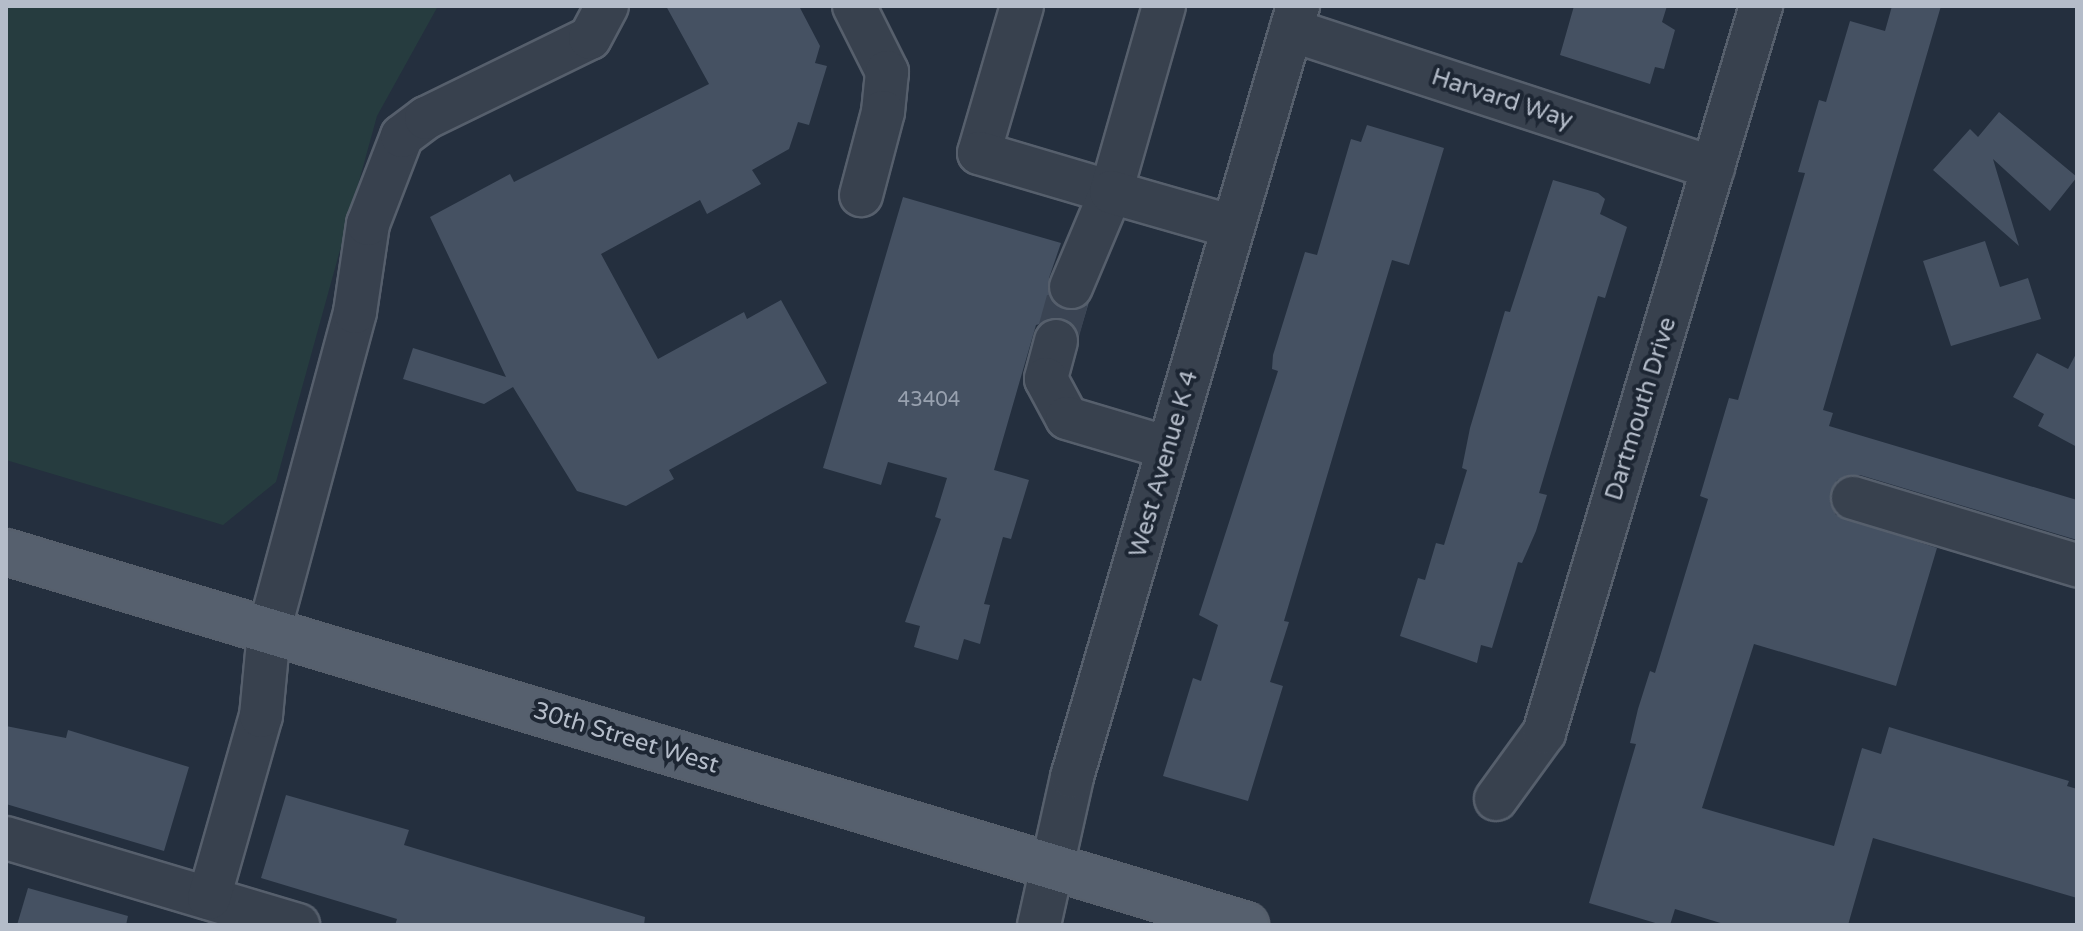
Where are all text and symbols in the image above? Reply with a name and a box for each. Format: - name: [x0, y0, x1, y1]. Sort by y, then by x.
- street label: Harvard Way: [1428, 63, 1576, 135]
- street label: Dartmouth Drive: [1599, 314, 1683, 504]
- street label: West Avenue K 4: [1124, 367, 1204, 561]
- house number: 43404: [898, 388, 960, 412]
- street label: 30th Street West: [530, 696, 722, 780]

